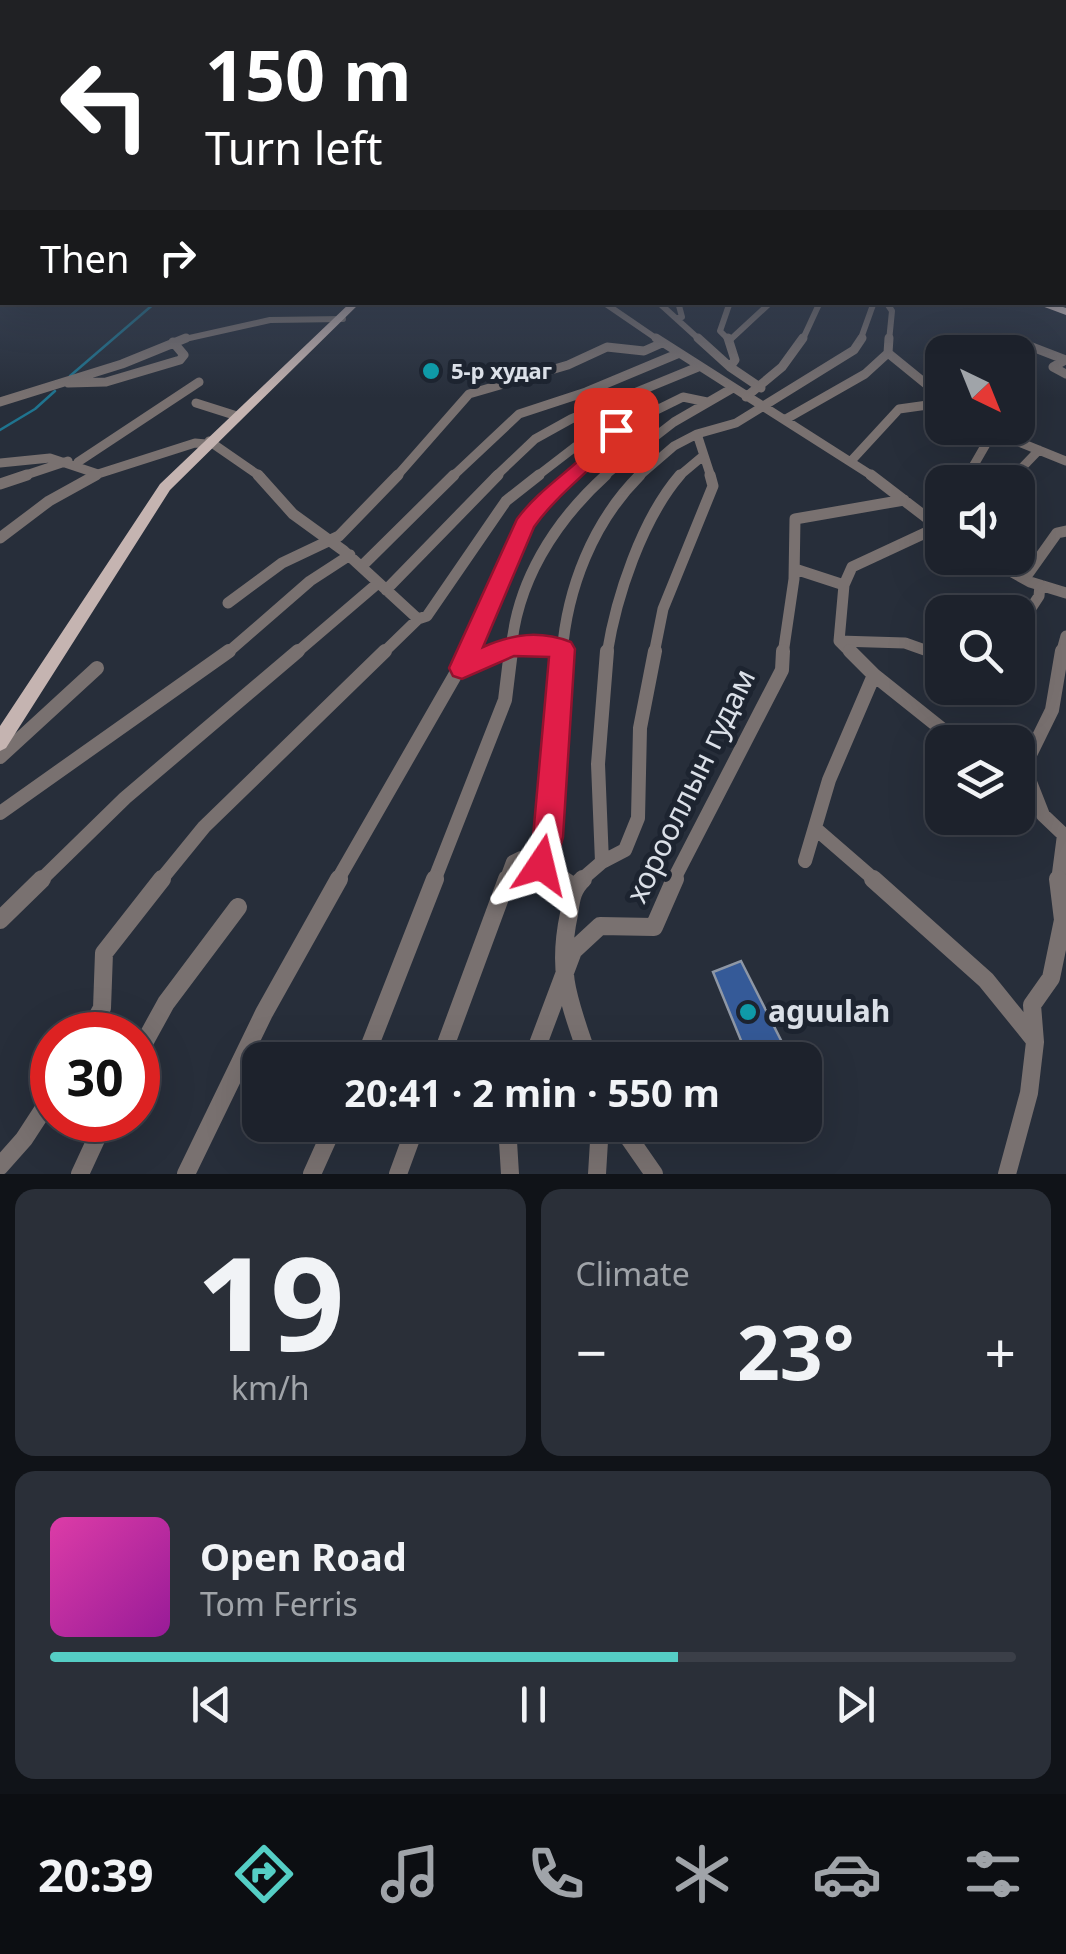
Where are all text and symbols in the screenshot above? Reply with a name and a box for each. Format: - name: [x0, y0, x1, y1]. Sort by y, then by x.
- text: 150 m: [205, 26, 412, 122]
- icon: left: [40, 40, 170, 170]
- text: Turn left: [205, 117, 382, 178]
- icon: right: [150, 230, 205, 285]
- text: Then: [40, 232, 130, 284]
- north arrow: [925, 335, 1035, 445]
- map controls: [925, 335, 1035, 835]
- place label: 5-р худаг: [451, 355, 553, 385]
- marker: 5-р худаг: [420, 360, 442, 382]
- pin: [574, 388, 659, 473]
- icon: arrive: [589, 403, 644, 458]
- button: sound: [925, 465, 1035, 575]
- button: search: [925, 595, 1035, 705]
- street label: хорооллын гудам: [615, 662, 764, 909]
- button: layers: [925, 725, 1035, 835]
- position arrow: [489, 813, 593, 917]
- place label: aguulah: [768, 990, 890, 1031]
- marker: aguulah: [737, 1001, 759, 1023]
- speed limit sign: 30: [30, 1012, 160, 1142]
- text: 20:41 · 2 min · 550 m: [344, 1066, 720, 1118]
- text: 19: [196, 1212, 345, 1389]
- text: Climate: [576, 1252, 690, 1295]
- text: 23°: [737, 1300, 855, 1402]
- text: −: [576, 1314, 607, 1389]
- text: +: [985, 1314, 1016, 1389]
- text: km/h: [231, 1366, 310, 1409]
- text: Open Road: [200, 1530, 407, 1582]
- text: Tom Ferris: [200, 1582, 358, 1625]
- icon: previous: [184, 1677, 239, 1732]
- icon: pause: [506, 1677, 561, 1732]
- icon: next: [828, 1677, 883, 1732]
- icon: directions: [229, 1839, 299, 1909]
- icon: music: [375, 1839, 445, 1909]
- icon: phone: [521, 1839, 591, 1909]
- icon: climate: [667, 1839, 737, 1909]
- icon: car: [812, 1839, 882, 1909]
- icon: filters: [958, 1839, 1028, 1909]
- text: 20:39: [38, 1844, 153, 1905]

